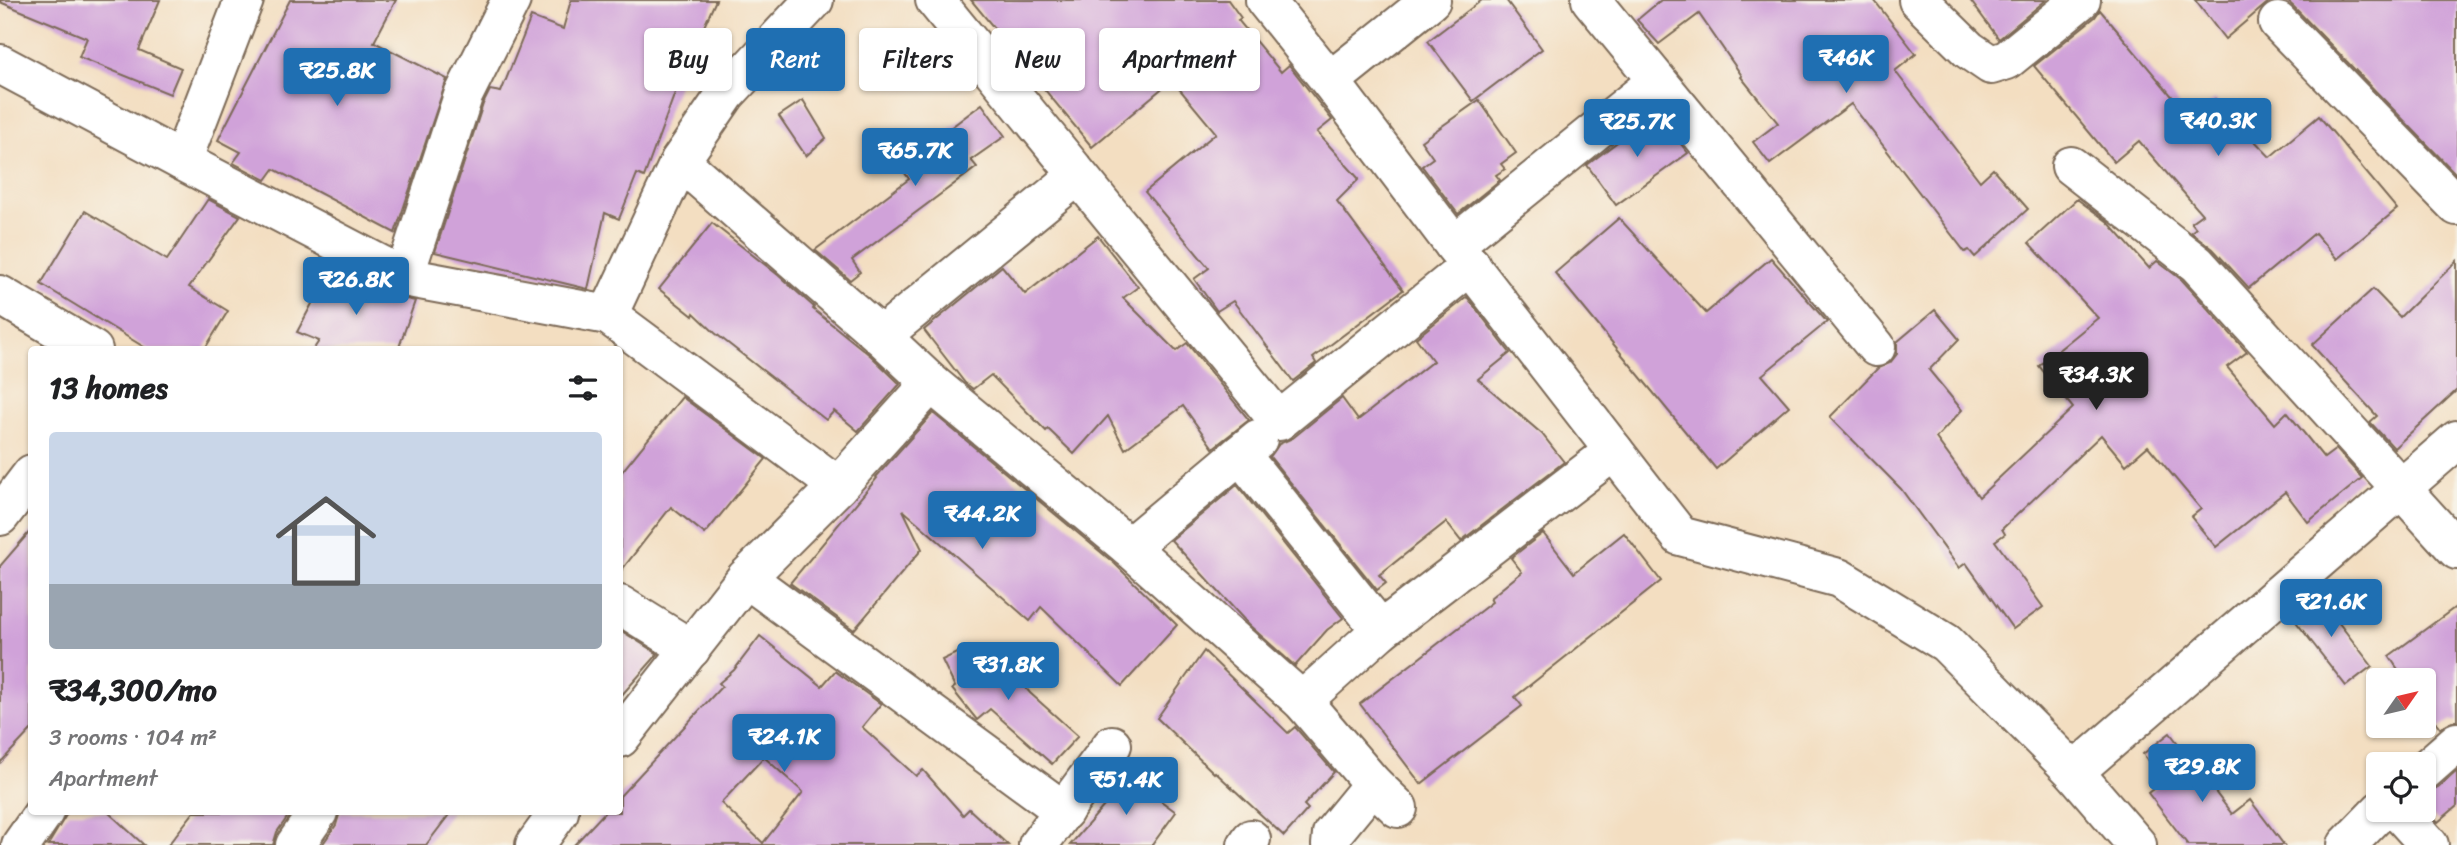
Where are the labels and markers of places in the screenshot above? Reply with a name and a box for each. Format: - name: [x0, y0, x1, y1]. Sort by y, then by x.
- pin: ₹46K: [1805, 36, 1887, 95]
- pin: ₹25.8K: [280, 48, 394, 108]
- pin: ₹40.3K: [2161, 99, 2275, 158]
- pin: ₹25.7K: [1580, 100, 1694, 159]
- pin: ₹65.7K: [858, 128, 972, 188]
- pin: ₹26.8K: [299, 258, 413, 317]
- pin: ₹34.3K: [2039, 352, 2153, 412]
- pin: ₹44.2K: [925, 491, 1039, 551]
- pin: ₹21.6K: [2274, 580, 2388, 639]
- pin: ₹31.8K: [951, 642, 1065, 702]
- pin: ₹24.1K: [727, 714, 841, 774]
- pin: ₹29.8K: [2145, 744, 2259, 804]
- pin: ₹51.4K: [1069, 758, 1183, 817]

